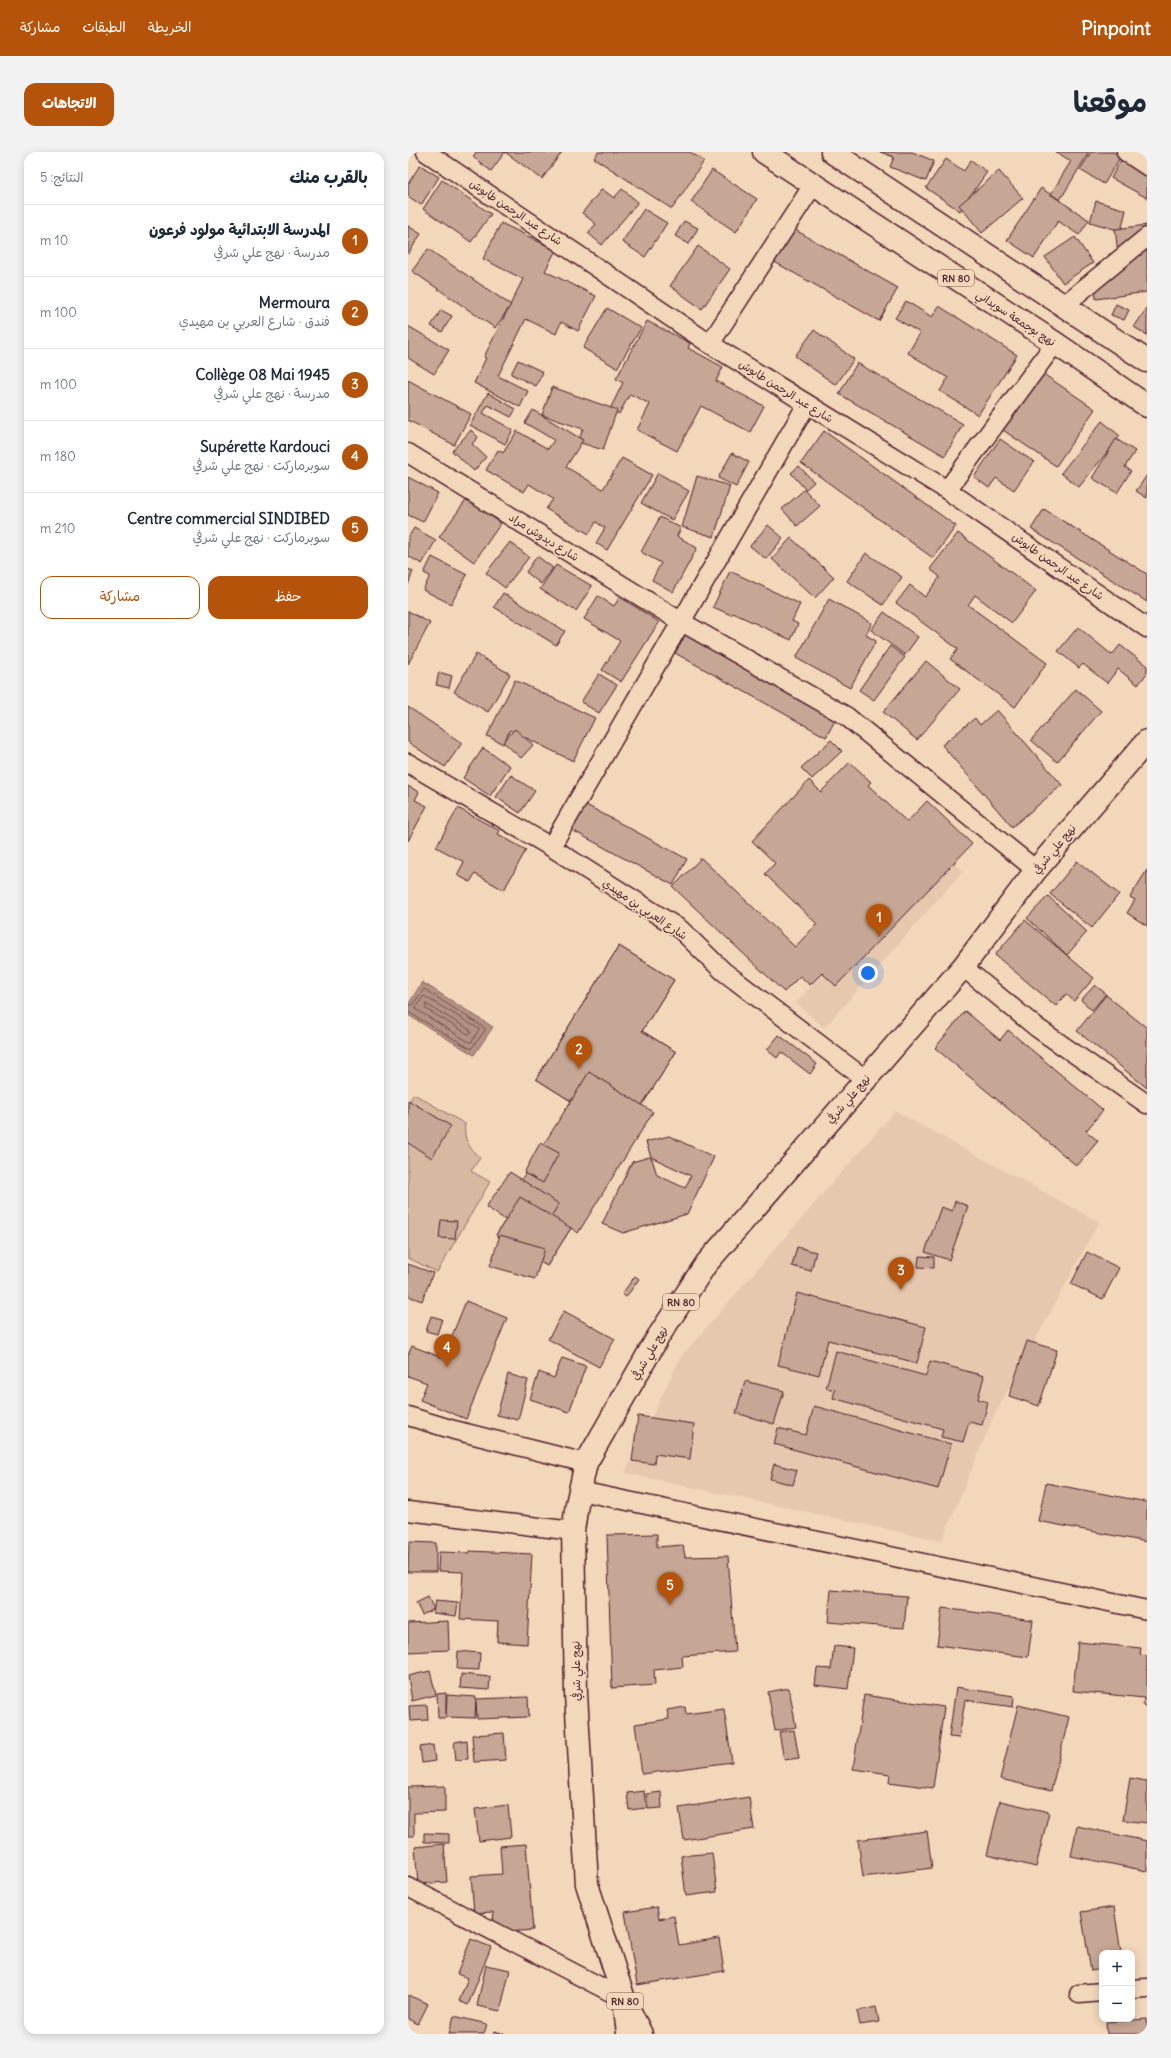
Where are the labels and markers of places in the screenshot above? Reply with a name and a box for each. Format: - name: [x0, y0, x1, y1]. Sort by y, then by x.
- pin: 1: [866, 904, 892, 937]
- pin: 2: [566, 1036, 592, 1069]
- pin: 3: [888, 1257, 914, 1290]
- pin: 4: [434, 1334, 460, 1367]
- pin: 5: [657, 1572, 683, 1605]

